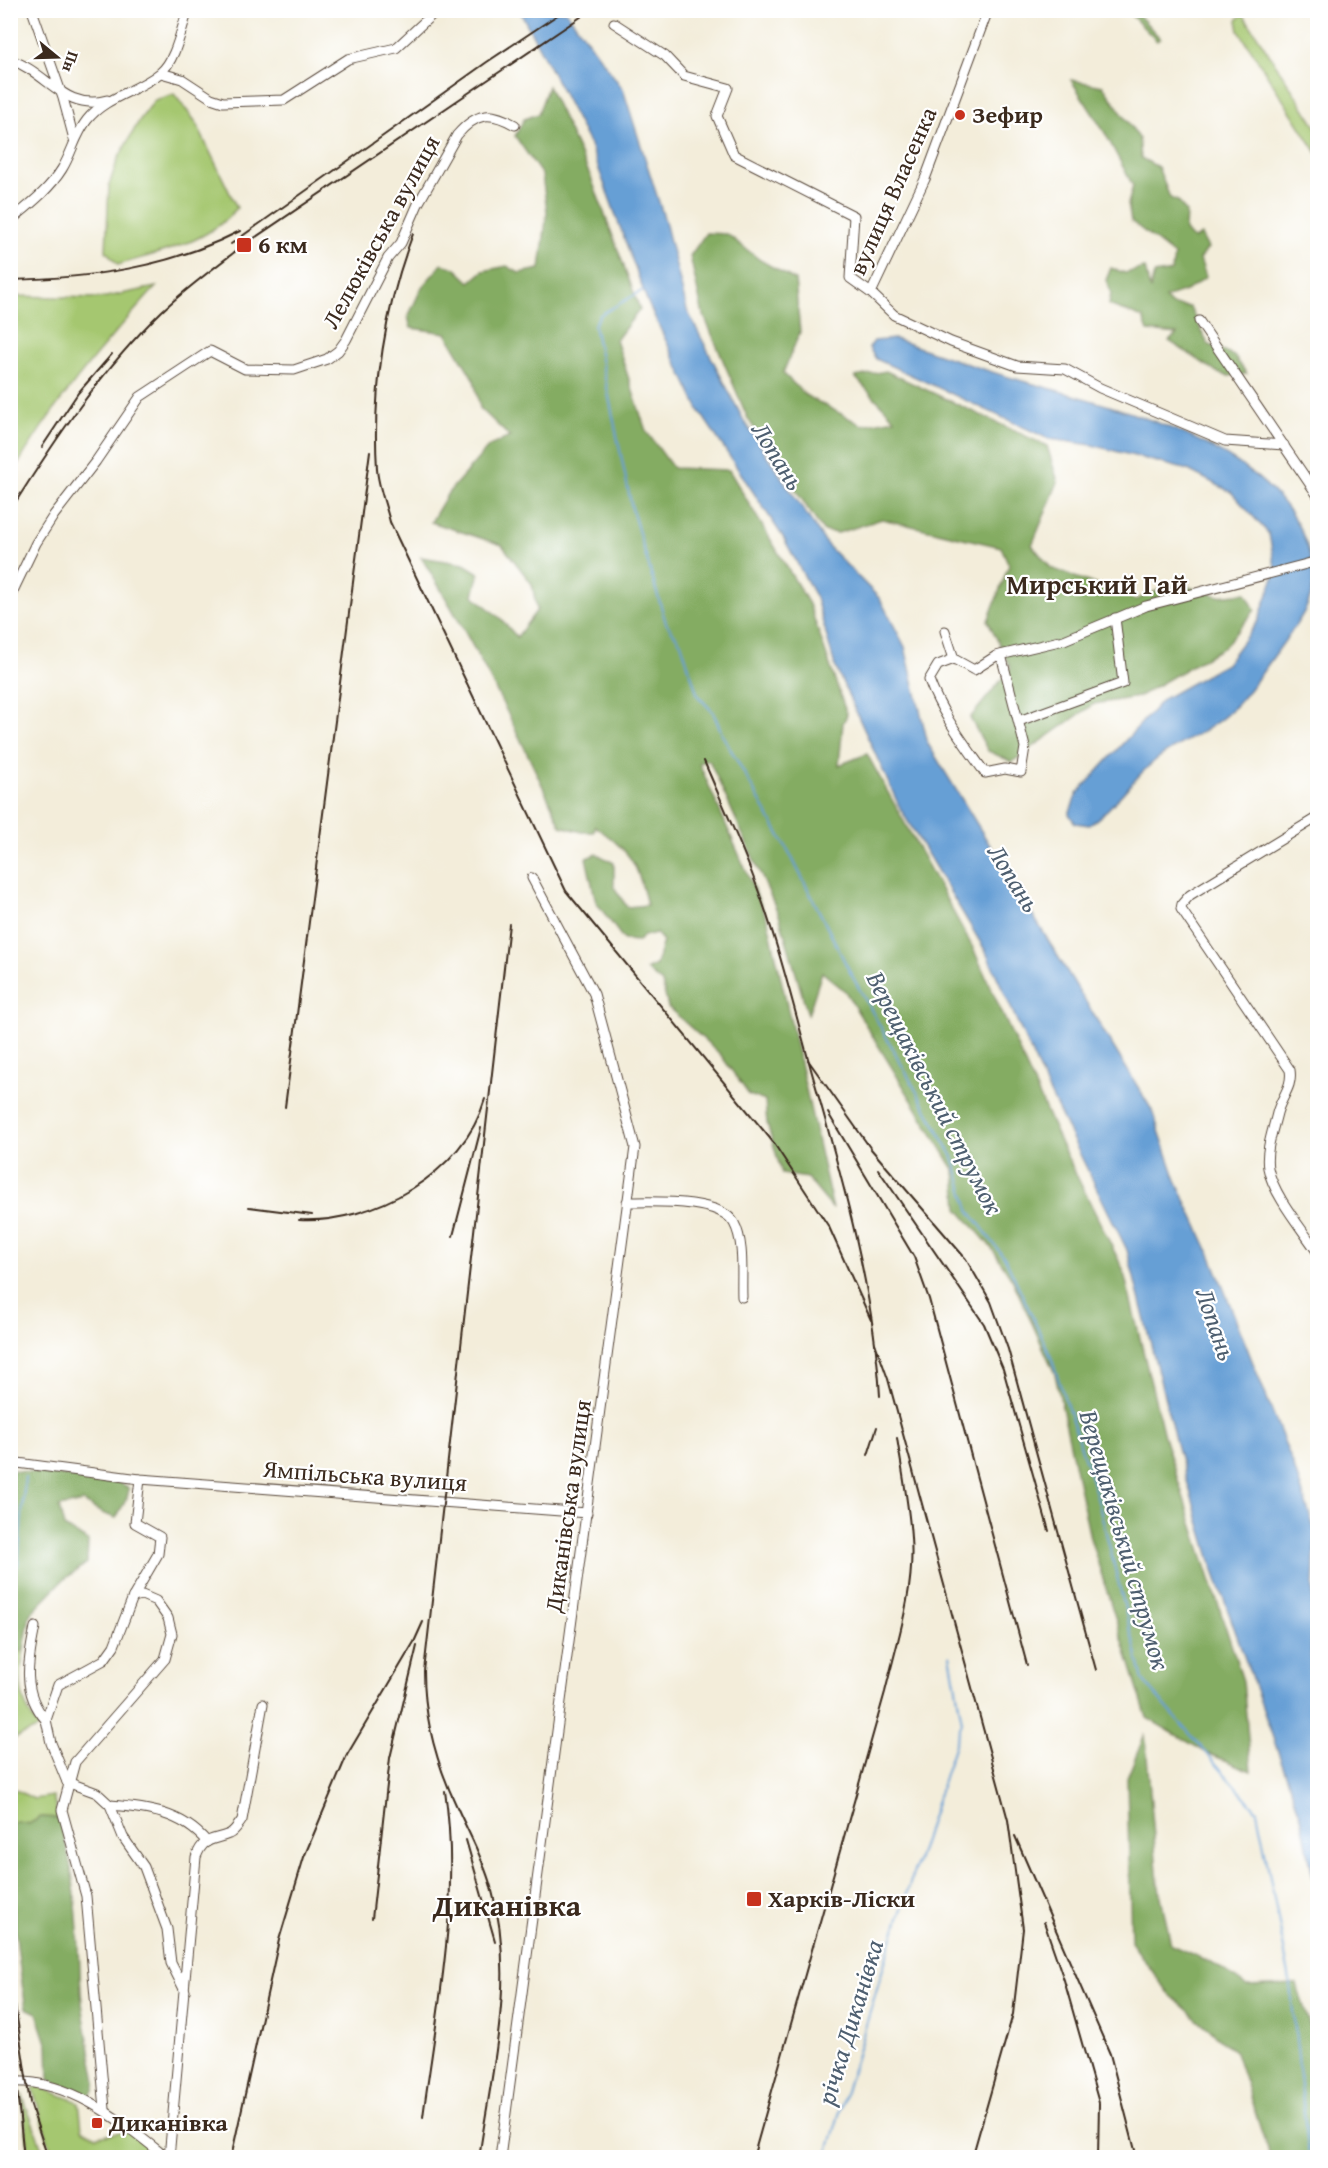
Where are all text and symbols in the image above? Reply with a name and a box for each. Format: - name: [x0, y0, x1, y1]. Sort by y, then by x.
- north arrow: [27, 27, 87, 87]
- text: Пн: [56, 48, 86, 76]
- place label: Зефир: [972, 97, 1043, 132]
- street label: вулиця Власенка: [840, 101, 945, 280]
- marker: Зефир: [953, 108, 967, 122]
- street label: Лелюківська вулиця: [313, 129, 448, 335]
- place label: 6 км: [258, 227, 308, 262]
- marker: 6 км: [235, 236, 253, 254]
- water label: Лопань: [742, 414, 815, 498]
- district label: Мирський Гай: [1006, 564, 1188, 604]
- water label: Лопань: [978, 836, 1051, 920]
- water label: Верещаківський струмок: [857, 963, 1014, 1222]
- water label: Лопань: [1186, 1282, 1247, 1366]
- street label: Диканівська вулиця: [535, 1397, 600, 1616]
- water label: Верещаківський струмок: [1069, 1404, 1181, 1675]
- street label: Ямпільська вулиця: [261, 1451, 468, 1500]
- place label: Харків-Ліски: [768, 1881, 915, 1916]
- district label: Диканівка: [432, 1883, 582, 1927]
- marker: Харків-Ліски: [745, 1890, 763, 1908]
- water label: річка Диканівка: [806, 1934, 893, 2110]
- place label: Диканівка: [108, 2105, 228, 2140]
- marker: Диканівка: [90, 2116, 104, 2130]

